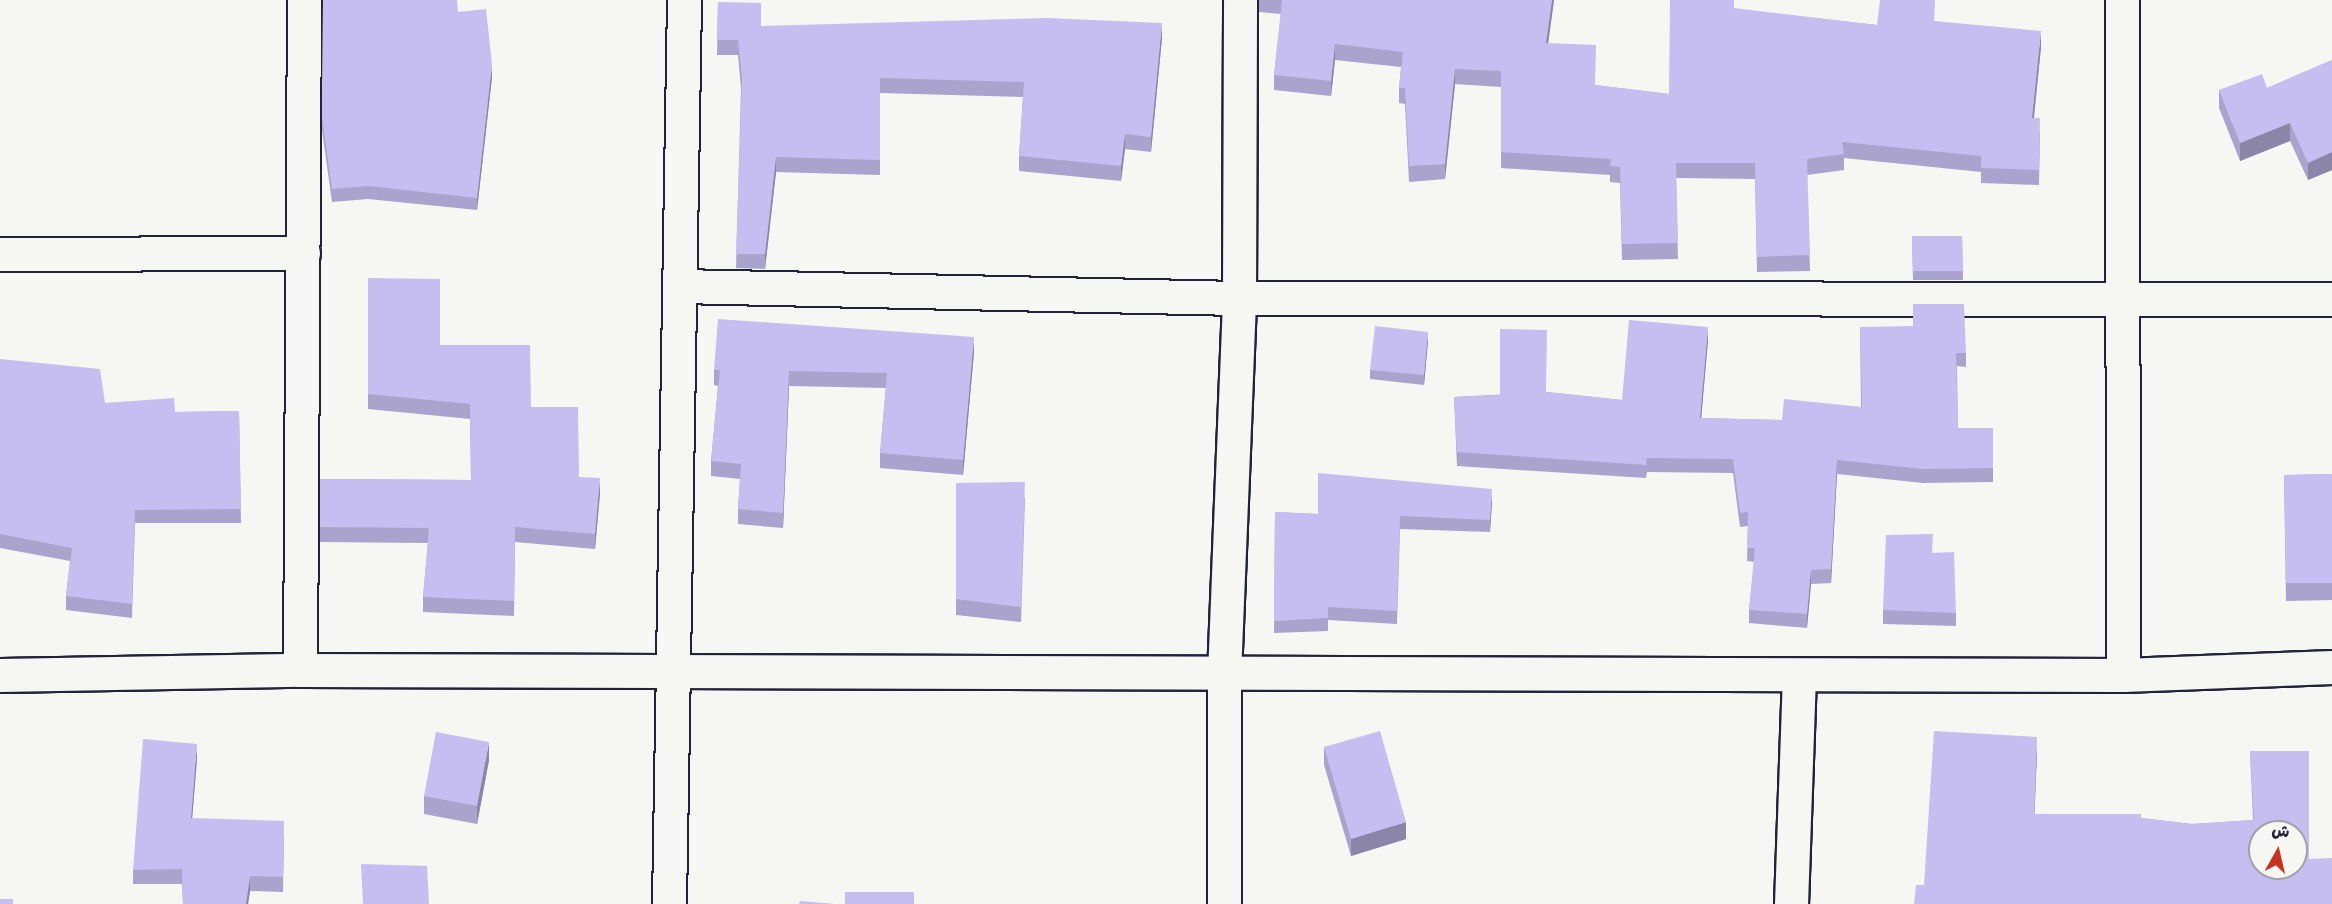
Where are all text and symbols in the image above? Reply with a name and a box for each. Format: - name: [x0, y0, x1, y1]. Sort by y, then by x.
- north arrow: [2248, 820, 2308, 880]
- text: ش: [2270, 823, 2290, 844]

